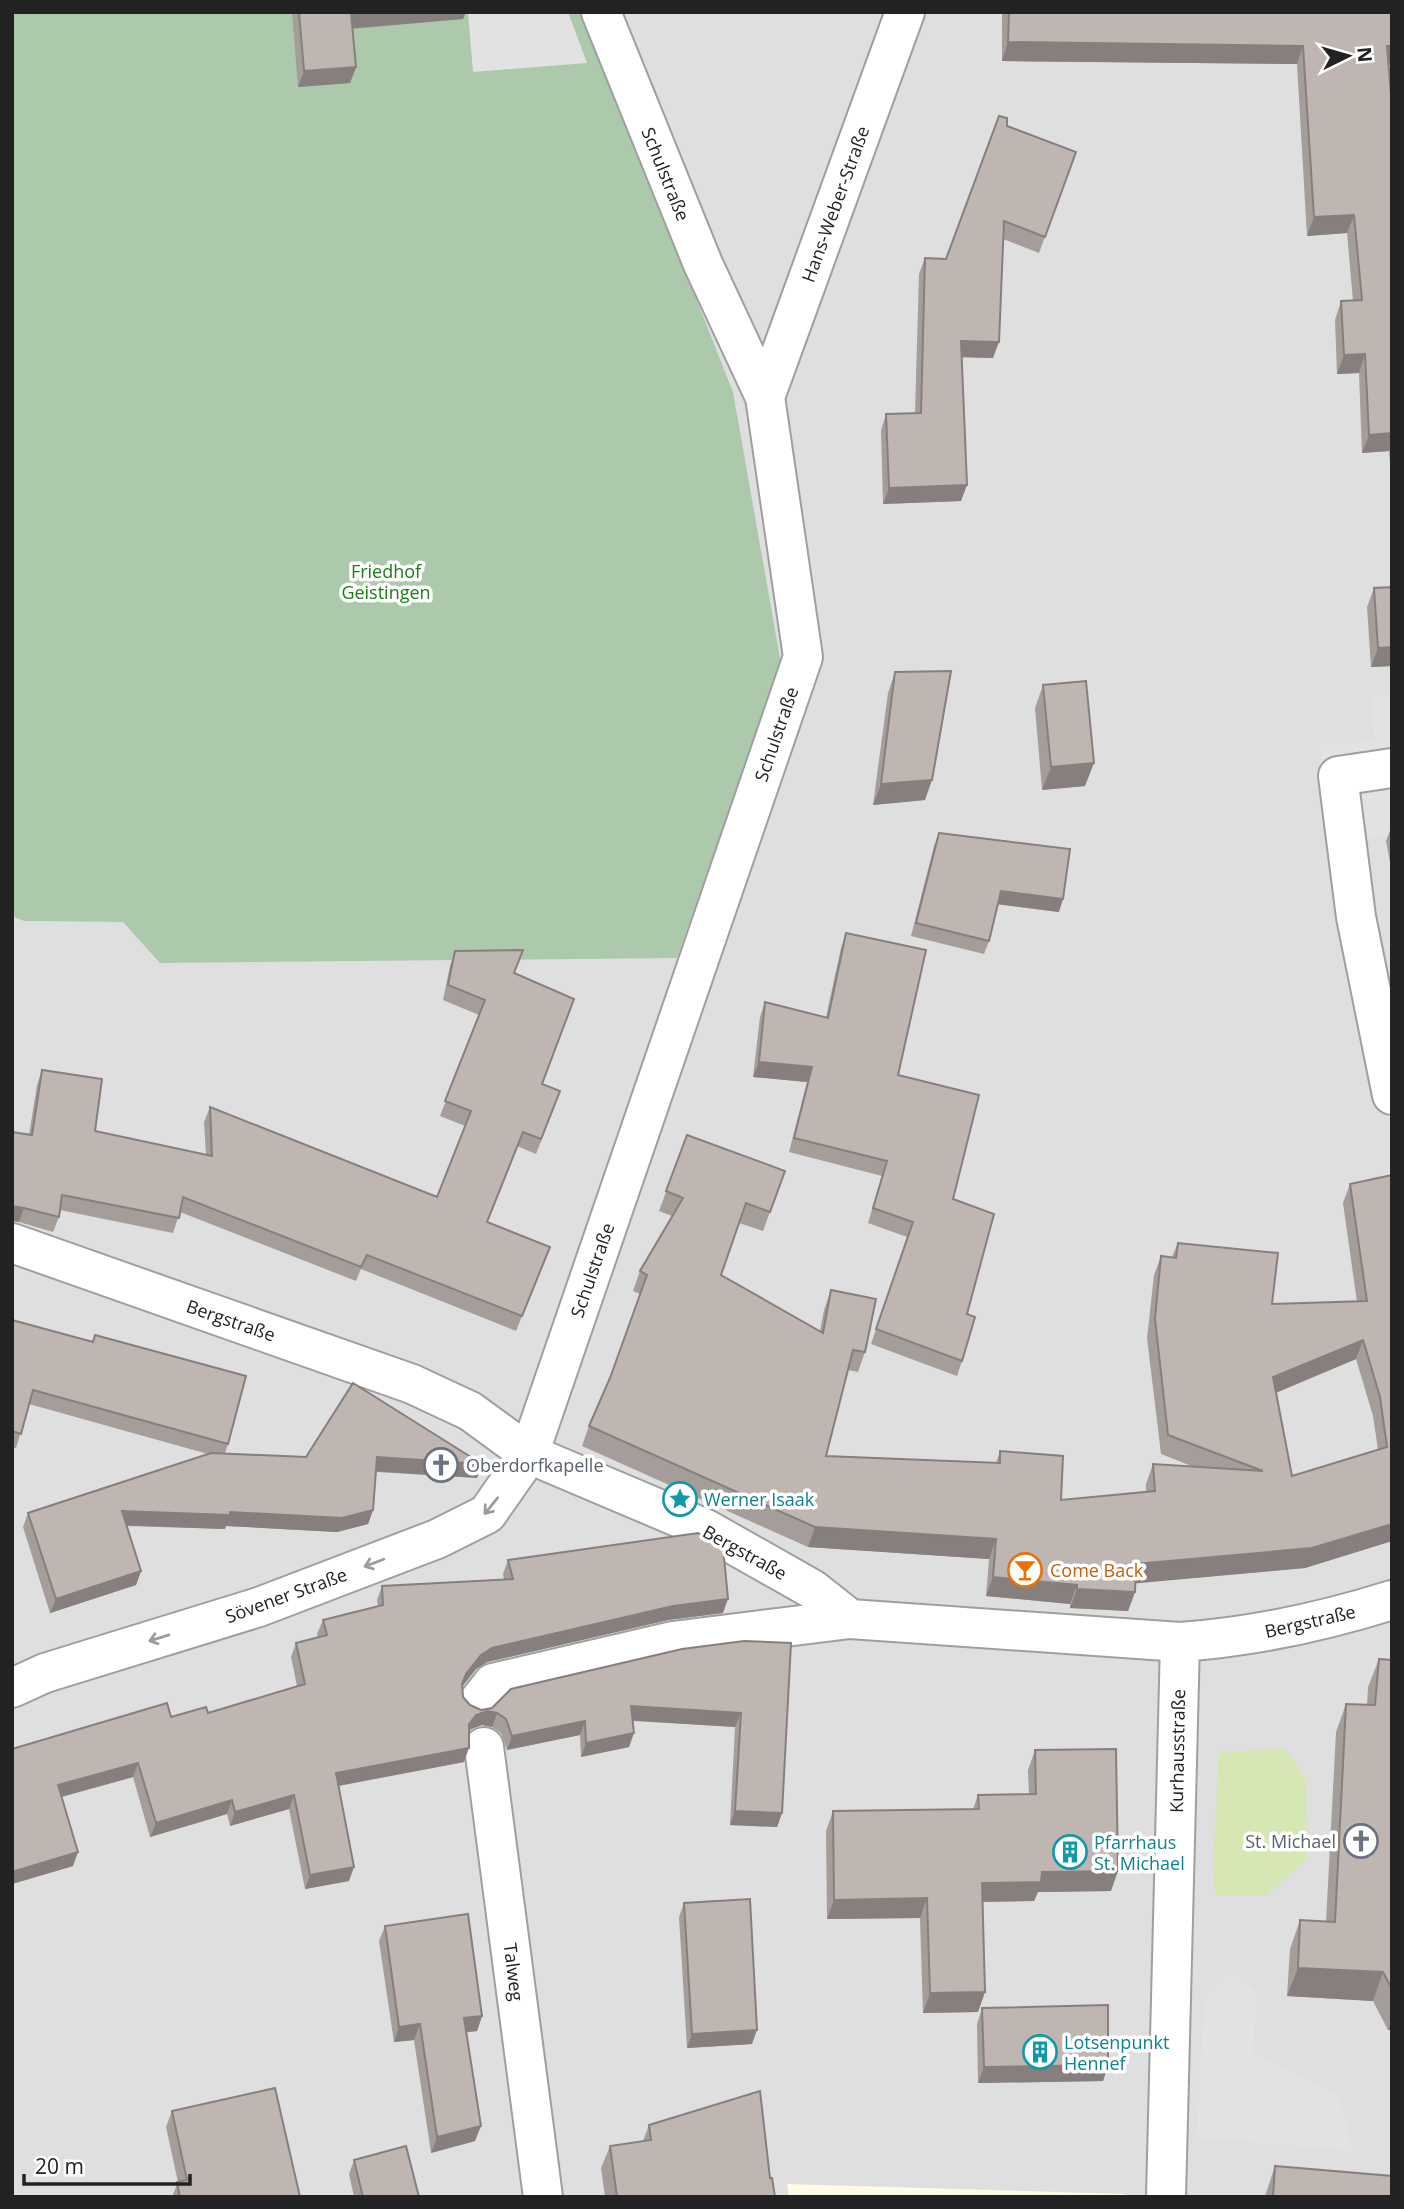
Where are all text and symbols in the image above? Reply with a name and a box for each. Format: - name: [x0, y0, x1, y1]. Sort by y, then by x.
- north arrow: [1313, 21, 1383, 91]
- text: N: [1351, 46, 1379, 63]
- street label: Hans-Weber-Straße: [796, 123, 874, 285]
- street label: Schulstraße: [636, 124, 696, 224]
- park label: Friedhof Geistingen: [341, 559, 431, 604]
- street label: Schulstraße: [749, 683, 803, 785]
- street label: Schulstraße: [565, 1219, 619, 1321]
- street label: Bergstraße: [183, 1294, 279, 1346]
- church icon: Oberdorfkapelle: [422, 1446, 460, 1484]
- place label: Oberdorfkapelle: [466, 1453, 604, 1477]
- place icon: Werner Isaak: [661, 1480, 699, 1518]
- place label: Werner Isaak: [704, 1487, 815, 1511]
- one-way arrow: [484, 1497, 500, 1515]
- street label: Bergstraße: [699, 1519, 791, 1585]
- bar icon: Come Back: [1006, 1551, 1044, 1589]
- one-way arrow: [363, 1558, 385, 1571]
- place label: Come Back: [1050, 1558, 1144, 1582]
- street label: Sövener Straße: [222, 1562, 350, 1628]
- street label: Bergstraße: [1262, 1599, 1358, 1643]
- one-way arrow: [148, 1633, 170, 1646]
- street label: Kurhausstraße: [1164, 1689, 1190, 1813]
- church icon: St. Michael: [1342, 1822, 1380, 1860]
- place label: St. Michael: [1245, 1829, 1336, 1853]
- place label: Pfarrhaus St. Michael: [1094, 1830, 1185, 1875]
- building icon: Pfarrhaus St. Michael: [1051, 1833, 1089, 1871]
- street label: Talweg: [499, 1942, 529, 2003]
- place label: Lotsenpunkt Hennef: [1064, 2030, 1169, 2075]
- building icon: Lotsenpunkt Hennef: [1021, 2033, 1059, 2071]
- scale bar: [24, 2142, 191, 2186]
- text: 20 m: [35, 2152, 84, 2180]

